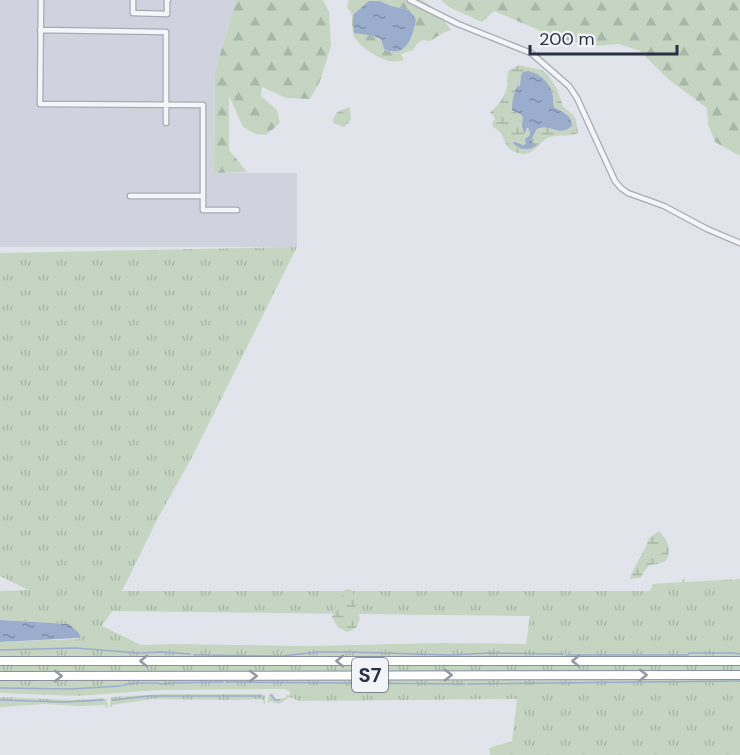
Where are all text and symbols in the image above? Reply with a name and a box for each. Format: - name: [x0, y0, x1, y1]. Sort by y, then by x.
- scale bar: [530, 18, 677, 56]
- text: 200 m: [539, 27, 595, 51]
- one-way arrow: [140, 655, 149, 667]
- one-way arrow: [335, 655, 344, 667]
- one-way arrow: [572, 655, 581, 667]
- road number: S7: [352, 658, 388, 692]
- one-way arrow: [444, 669, 453, 681]
- one-way arrow: [639, 669, 648, 681]
- one-way arrow: [54, 670, 63, 682]
- one-way arrow: [249, 670, 258, 682]

